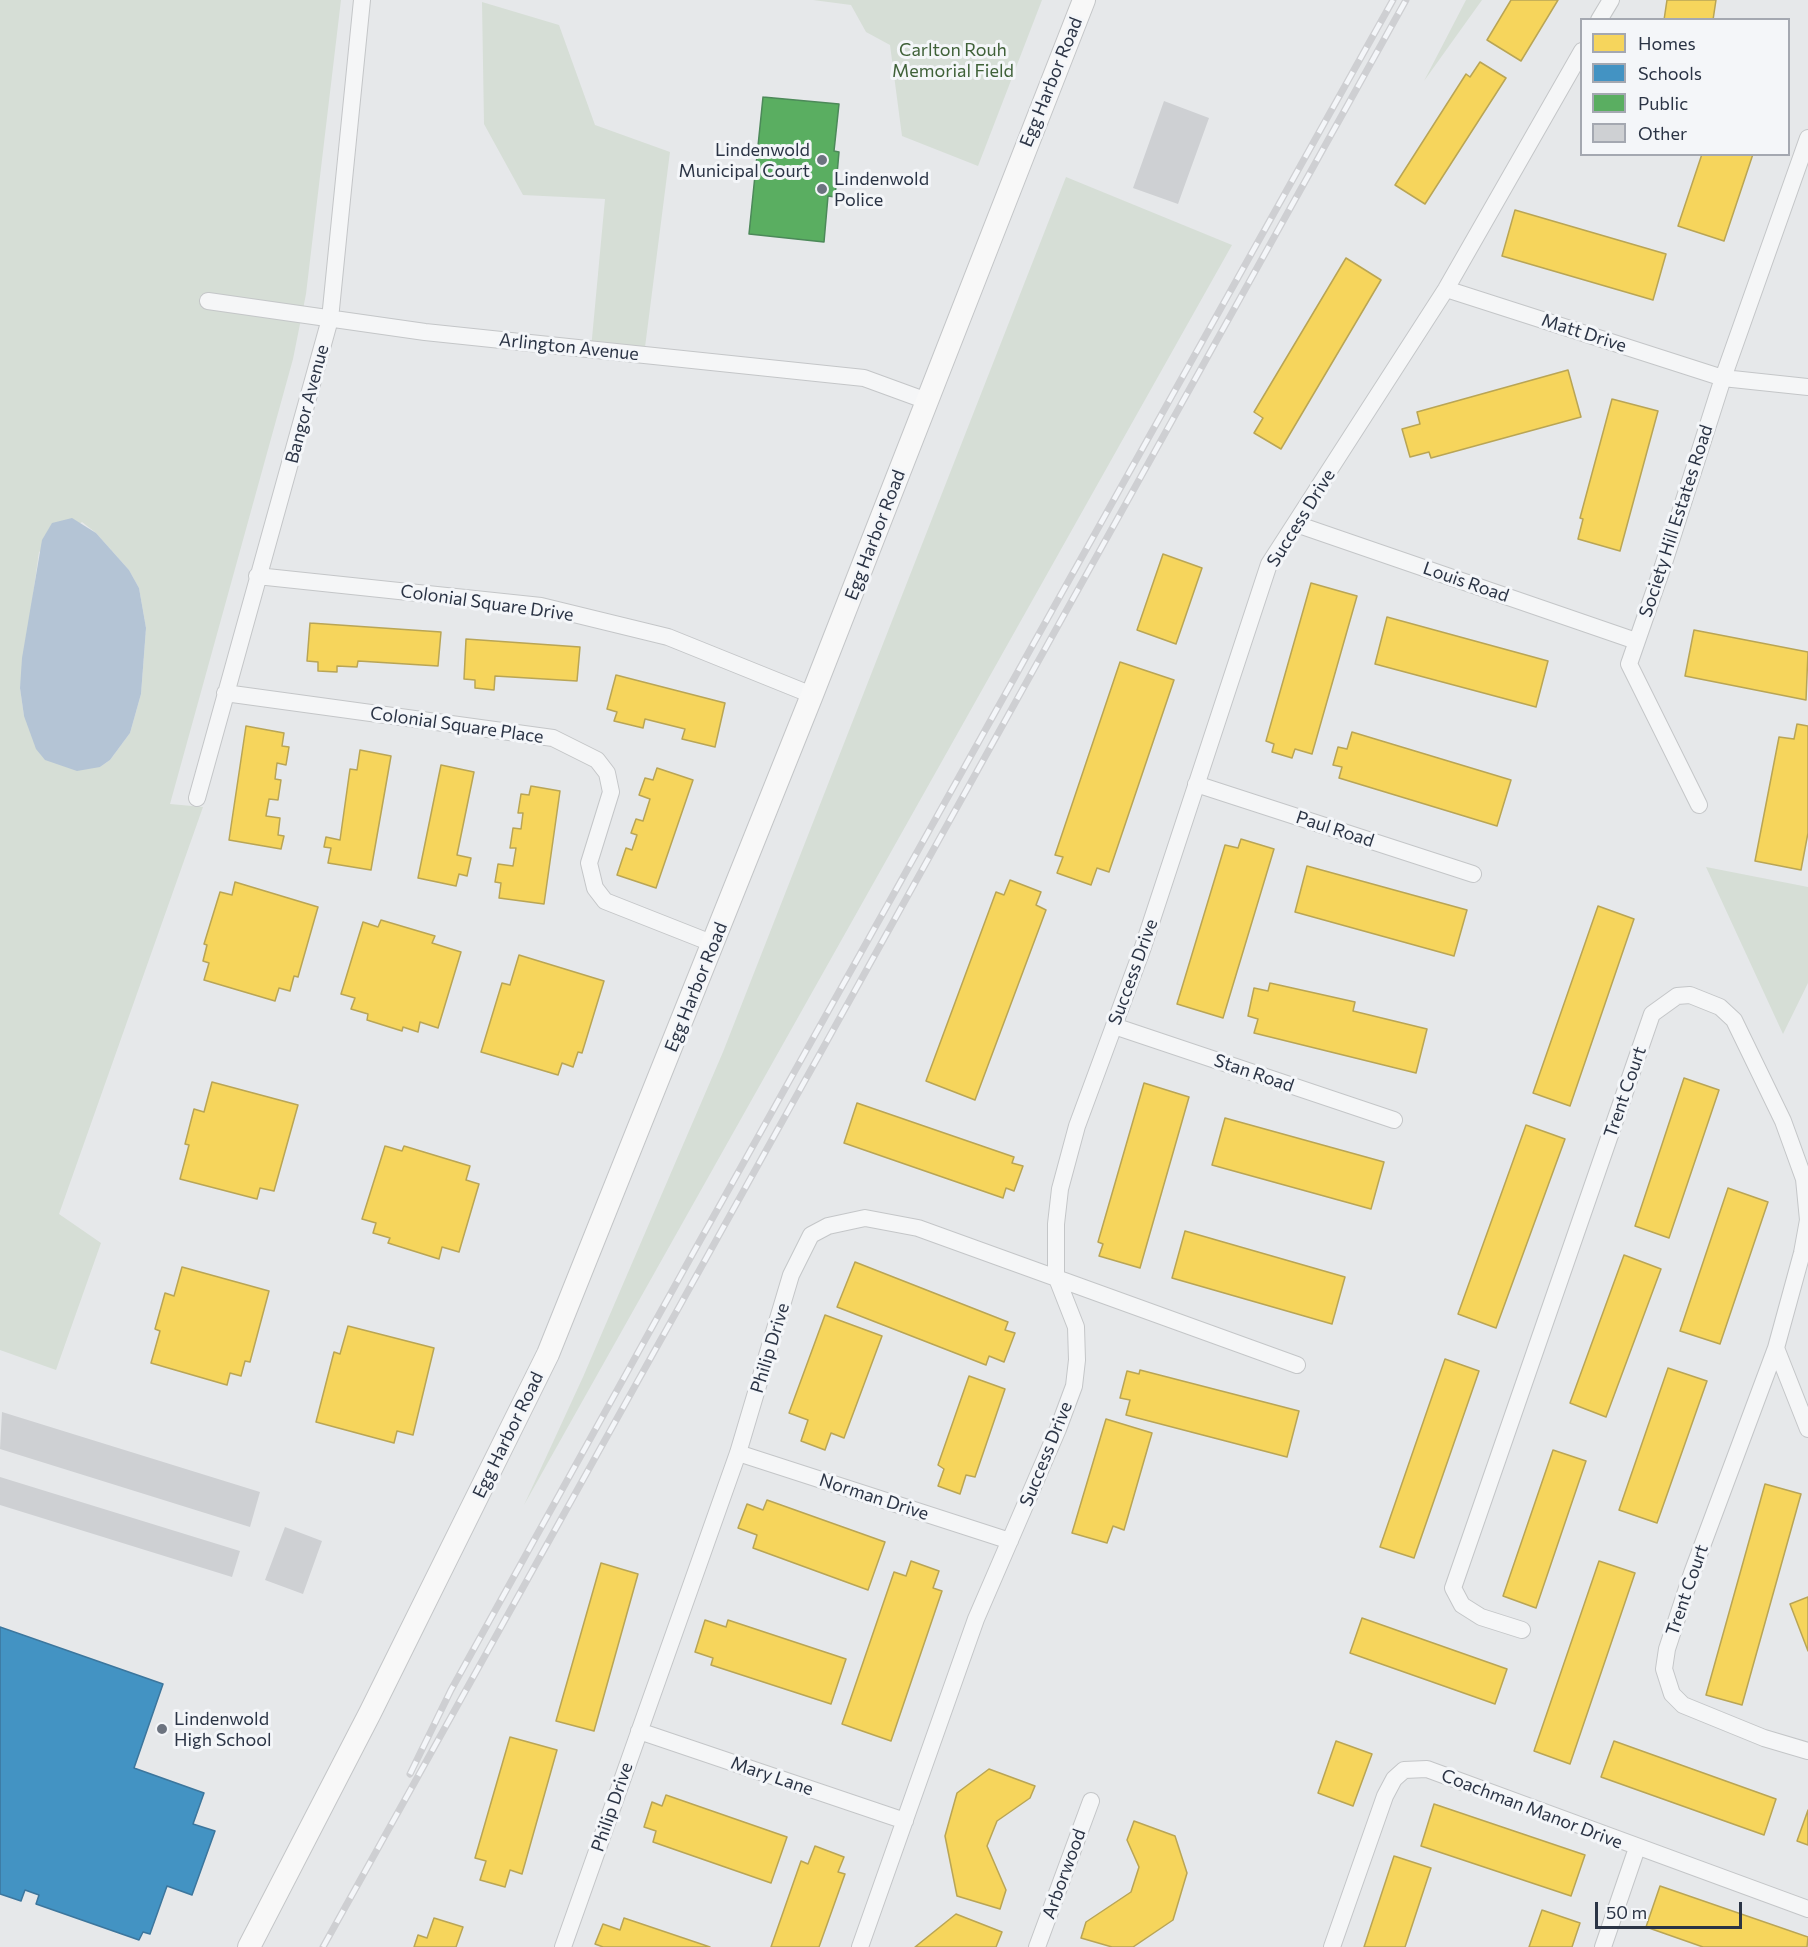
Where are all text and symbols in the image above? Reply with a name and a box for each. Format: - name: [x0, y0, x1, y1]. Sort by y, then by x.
- street label: Egg Harbor Road: [1015, 14, 1087, 150]
- legend: [1580, 18, 1790, 156]
- text: Homes: [1638, 32, 1696, 54]
- park label: Carlton Rouh Memorial Field: [892, 39, 1014, 82]
- text: Schools: [1638, 62, 1702, 84]
- text: Public: [1638, 92, 1688, 114]
- text: Other: [1638, 122, 1687, 144]
- place label: Lindenwold Municipal Court: [679, 139, 810, 182]
- marker: Lindenwold Municipal Court: [815, 153, 829, 167]
- place label: Lindenwold Police: [834, 168, 929, 210]
- marker: Lindenwold Police: [815, 182, 829, 196]
- street label: Matt Drive: [1539, 309, 1629, 357]
- street label: Arlington Avenue: [498, 329, 640, 365]
- street label: Bangor Avenue: [281, 342, 333, 466]
- street label: Society Hill Estates Road: [1635, 422, 1717, 620]
- street label: Success Drive: [1262, 465, 1340, 571]
- street label: Egg Harbor Road: [840, 467, 910, 603]
- street label: Louis Road: [1420, 557, 1512, 607]
- street label: Colonial Square Drive: [399, 580, 575, 626]
- street label: Colonial Square Place: [369, 702, 545, 748]
- street label: Paul Road: [1293, 806, 1377, 852]
- street label: Success Drive: [1104, 916, 1162, 1028]
- street label: Egg Harbor Road: [660, 919, 732, 1055]
- street label: Trent Court: [1599, 1043, 1651, 1141]
- street label: Stan Road: [1211, 1049, 1297, 1097]
- street label: Philip Drive: [746, 1300, 794, 1396]
- street label: Egg Harbor Road: [468, 1368, 548, 1502]
- street label: Success Drive: [1015, 1398, 1077, 1510]
- street label: Norman Drive: [817, 1469, 931, 1525]
- street label: Trent Court: [1661, 1541, 1713, 1639]
- place label: Lindenwold High School: [174, 1708, 271, 1750]
- marker: Lindenwold High School: [155, 1722, 169, 1736]
- street label: Mary Lane: [728, 1752, 816, 1800]
- street label: Philip Drive: [587, 1760, 637, 1854]
- street label: Coachman Manor Drive: [1438, 1764, 1626, 1854]
- street label: Arborwood: [1038, 1826, 1090, 1922]
- scale bar: [1598, 1890, 1745, 1928]
- text: 50 m: [1606, 1901, 1647, 1923]

